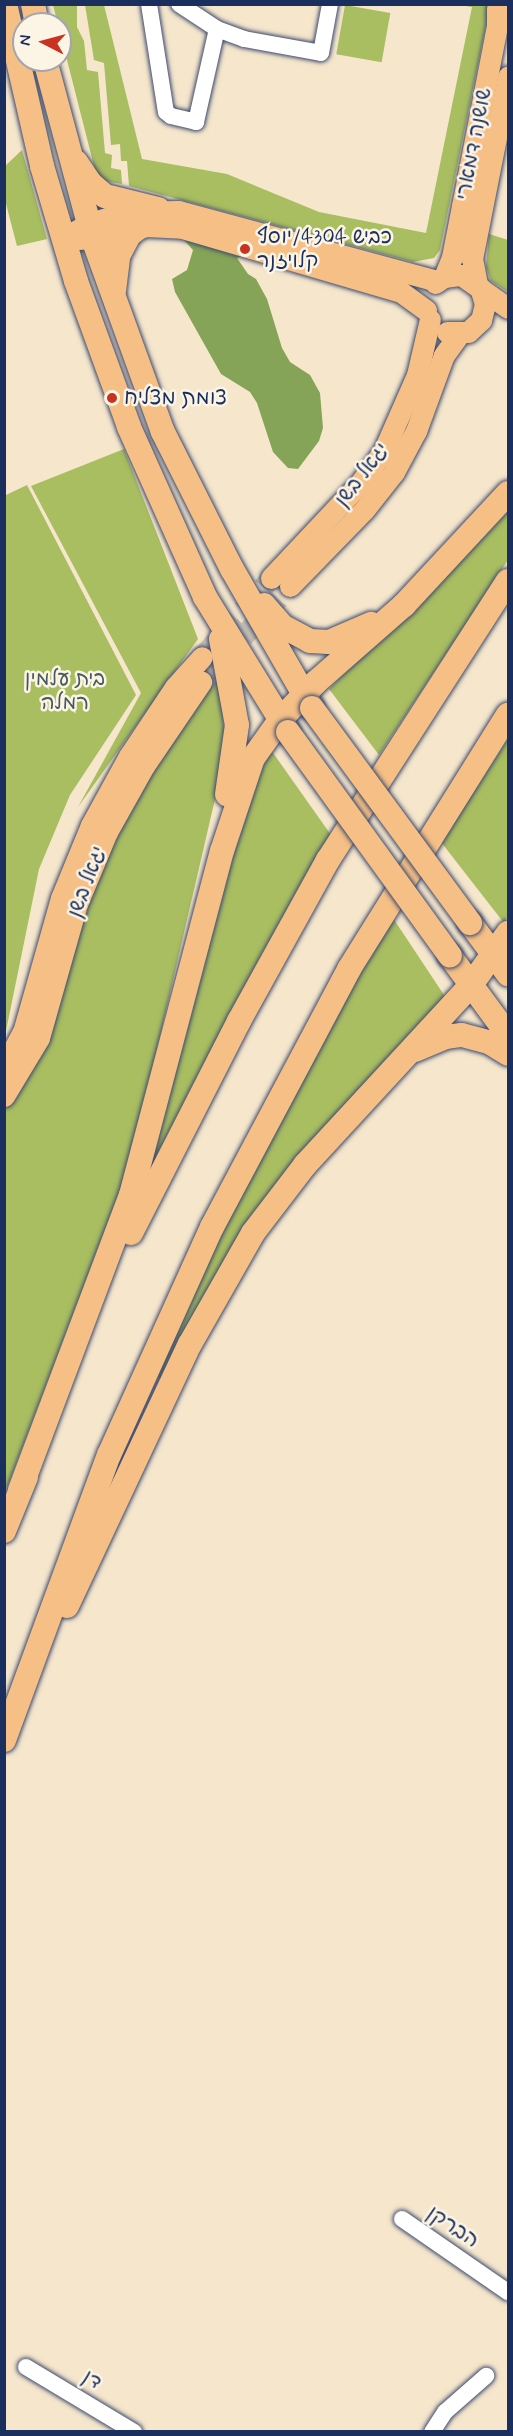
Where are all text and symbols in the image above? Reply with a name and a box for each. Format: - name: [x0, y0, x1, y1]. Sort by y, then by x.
- north arrow: [12, 12, 72, 72]
- text: N: [15, 34, 37, 47]
- street label: שושנה דמארי: [451, 86, 497, 202]
- place label: כביש 4304/יוסף קלויזנר: [257, 224, 392, 274]
- marker: כביש 4304/יוסף קלויזנר: [238, 242, 252, 256]
- place label: צומת מצליח: [124, 385, 227, 411]
- marker: צומת מצליח: [105, 391, 119, 405]
- street label: יגאל בשן: [329, 438, 395, 512]
- park label: בית עלמין רמלה: [25, 666, 105, 716]
- street label: יגאל בשן: [62, 843, 112, 921]
- street label: הברקן: [422, 2200, 484, 2254]
- street label: דן: [78, 2365, 106, 2395]

